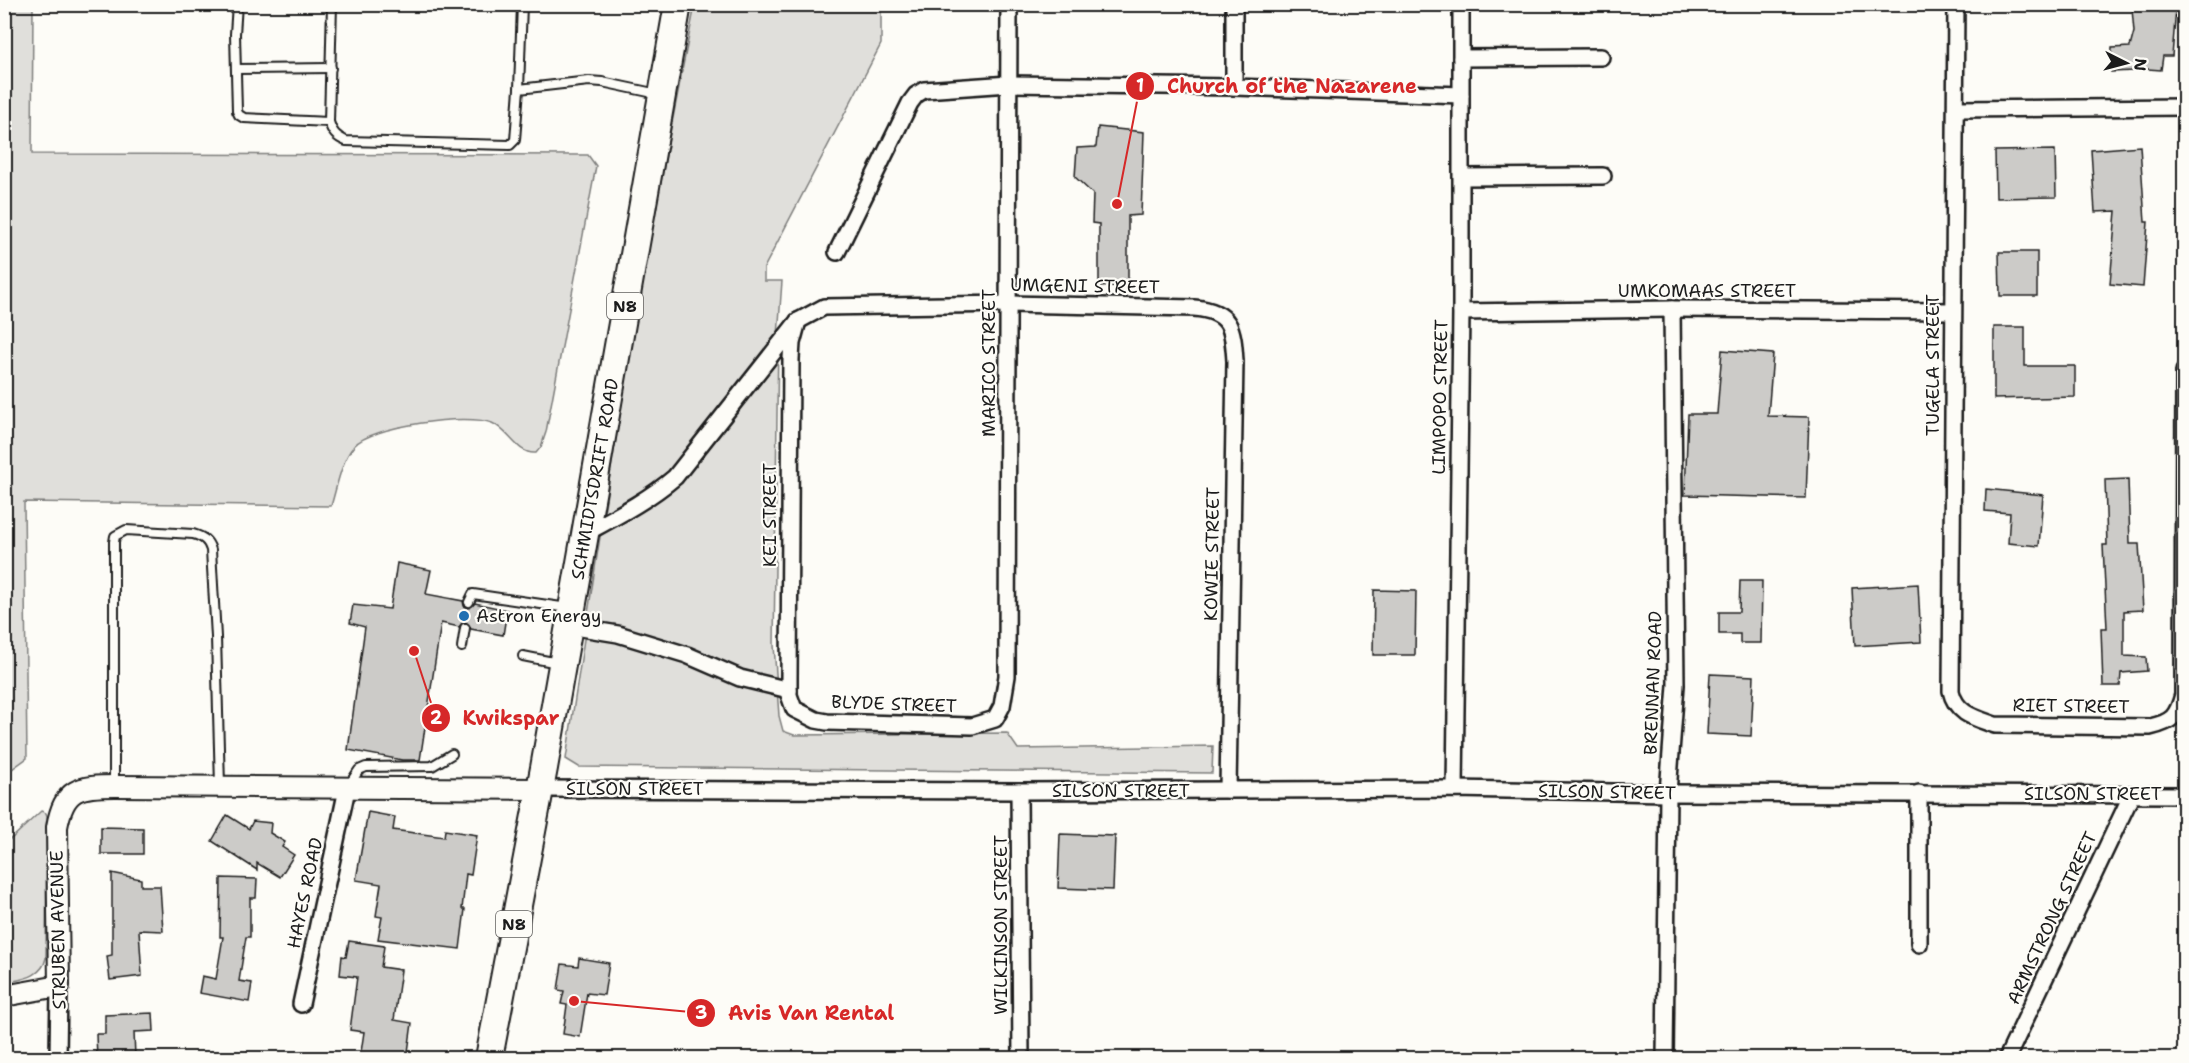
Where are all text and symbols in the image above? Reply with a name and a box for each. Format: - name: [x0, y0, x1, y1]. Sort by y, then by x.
- north arrow: [2096, 33, 2156, 93]
- text: N: [2129, 57, 2152, 72]
- callout: Church of the Nazarene: [1125, 67, 1429, 105]
- text: Church of the Nazarene: [1167, 73, 1417, 99]
- text: 1: [1136, 74, 1144, 98]
- street label: UMGENI STREET: [1010, 273, 1160, 299]
- street label: UMKOMAAS STREET: [1618, 279, 1796, 303]
- street label: MARICO STREET: [977, 289, 1001, 437]
- road number: N8: [607, 293, 643, 319]
- street label: TUGELA STREET: [1921, 294, 1945, 436]
- street label: LIMPOPO STREET: [1427, 319, 1453, 475]
- street label: SCHMIDTSDRIFT ROAD: [565, 376, 625, 582]
- street label: KEI STREET: [758, 463, 782, 567]
- street label: KOWIE STREET: [1199, 487, 1225, 621]
- place label: Astron Energy: [476, 604, 601, 628]
- marker: Astron Energy: [457, 609, 471, 623]
- street label: BRENNAN ROAD: [1638, 610, 1668, 756]
- street label: BLYDE STREET: [831, 690, 957, 718]
- street label: RIET STREET: [2012, 693, 2130, 719]
- callout: Kwikspar: [421, 699, 572, 737]
- text: Kwikspar: [463, 705, 560, 731]
- text: 2: [430, 706, 443, 730]
- street label: SILSON STREET: [566, 777, 704, 801]
- street label: SILSON STREET: [1052, 779, 1190, 803]
- street label: SILSON STREET: [1538, 779, 1676, 805]
- street label: SILSON STREET: [2024, 782, 2162, 806]
- street label: ARMSTRONG STREET: [2001, 828, 2103, 1008]
- street label: HAYES ROAD: [282, 835, 328, 951]
- street label: WILKINSON STREET: [989, 835, 1013, 1015]
- street label: STRUBEN AVENUE: [45, 850, 71, 1010]
- road number: N8: [496, 911, 532, 937]
- callout: Avis Van Rental: [686, 994, 906, 1032]
- text: Avis Van Rental: [728, 1000, 894, 1026]
- text: 3: [695, 1001, 707, 1025]

